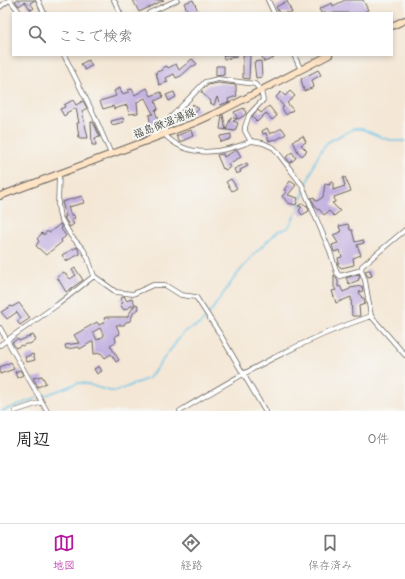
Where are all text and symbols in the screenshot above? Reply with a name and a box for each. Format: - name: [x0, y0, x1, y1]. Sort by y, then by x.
- search box: [12, 12, 393, 56]
- icon: search: [26, 23, 48, 45]
- text: ここで検索: [58, 25, 133, 45]
- street label: 福島微温湯線: [130, 104, 197, 141]
- text: 周辺: [16, 427, 50, 449]
- text: 0件: [368, 429, 389, 446]
- tab: 地図: [53, 532, 75, 572]
- tab: 経路: [180, 532, 202, 572]
- tab: 保存済み: [308, 532, 352, 572]

